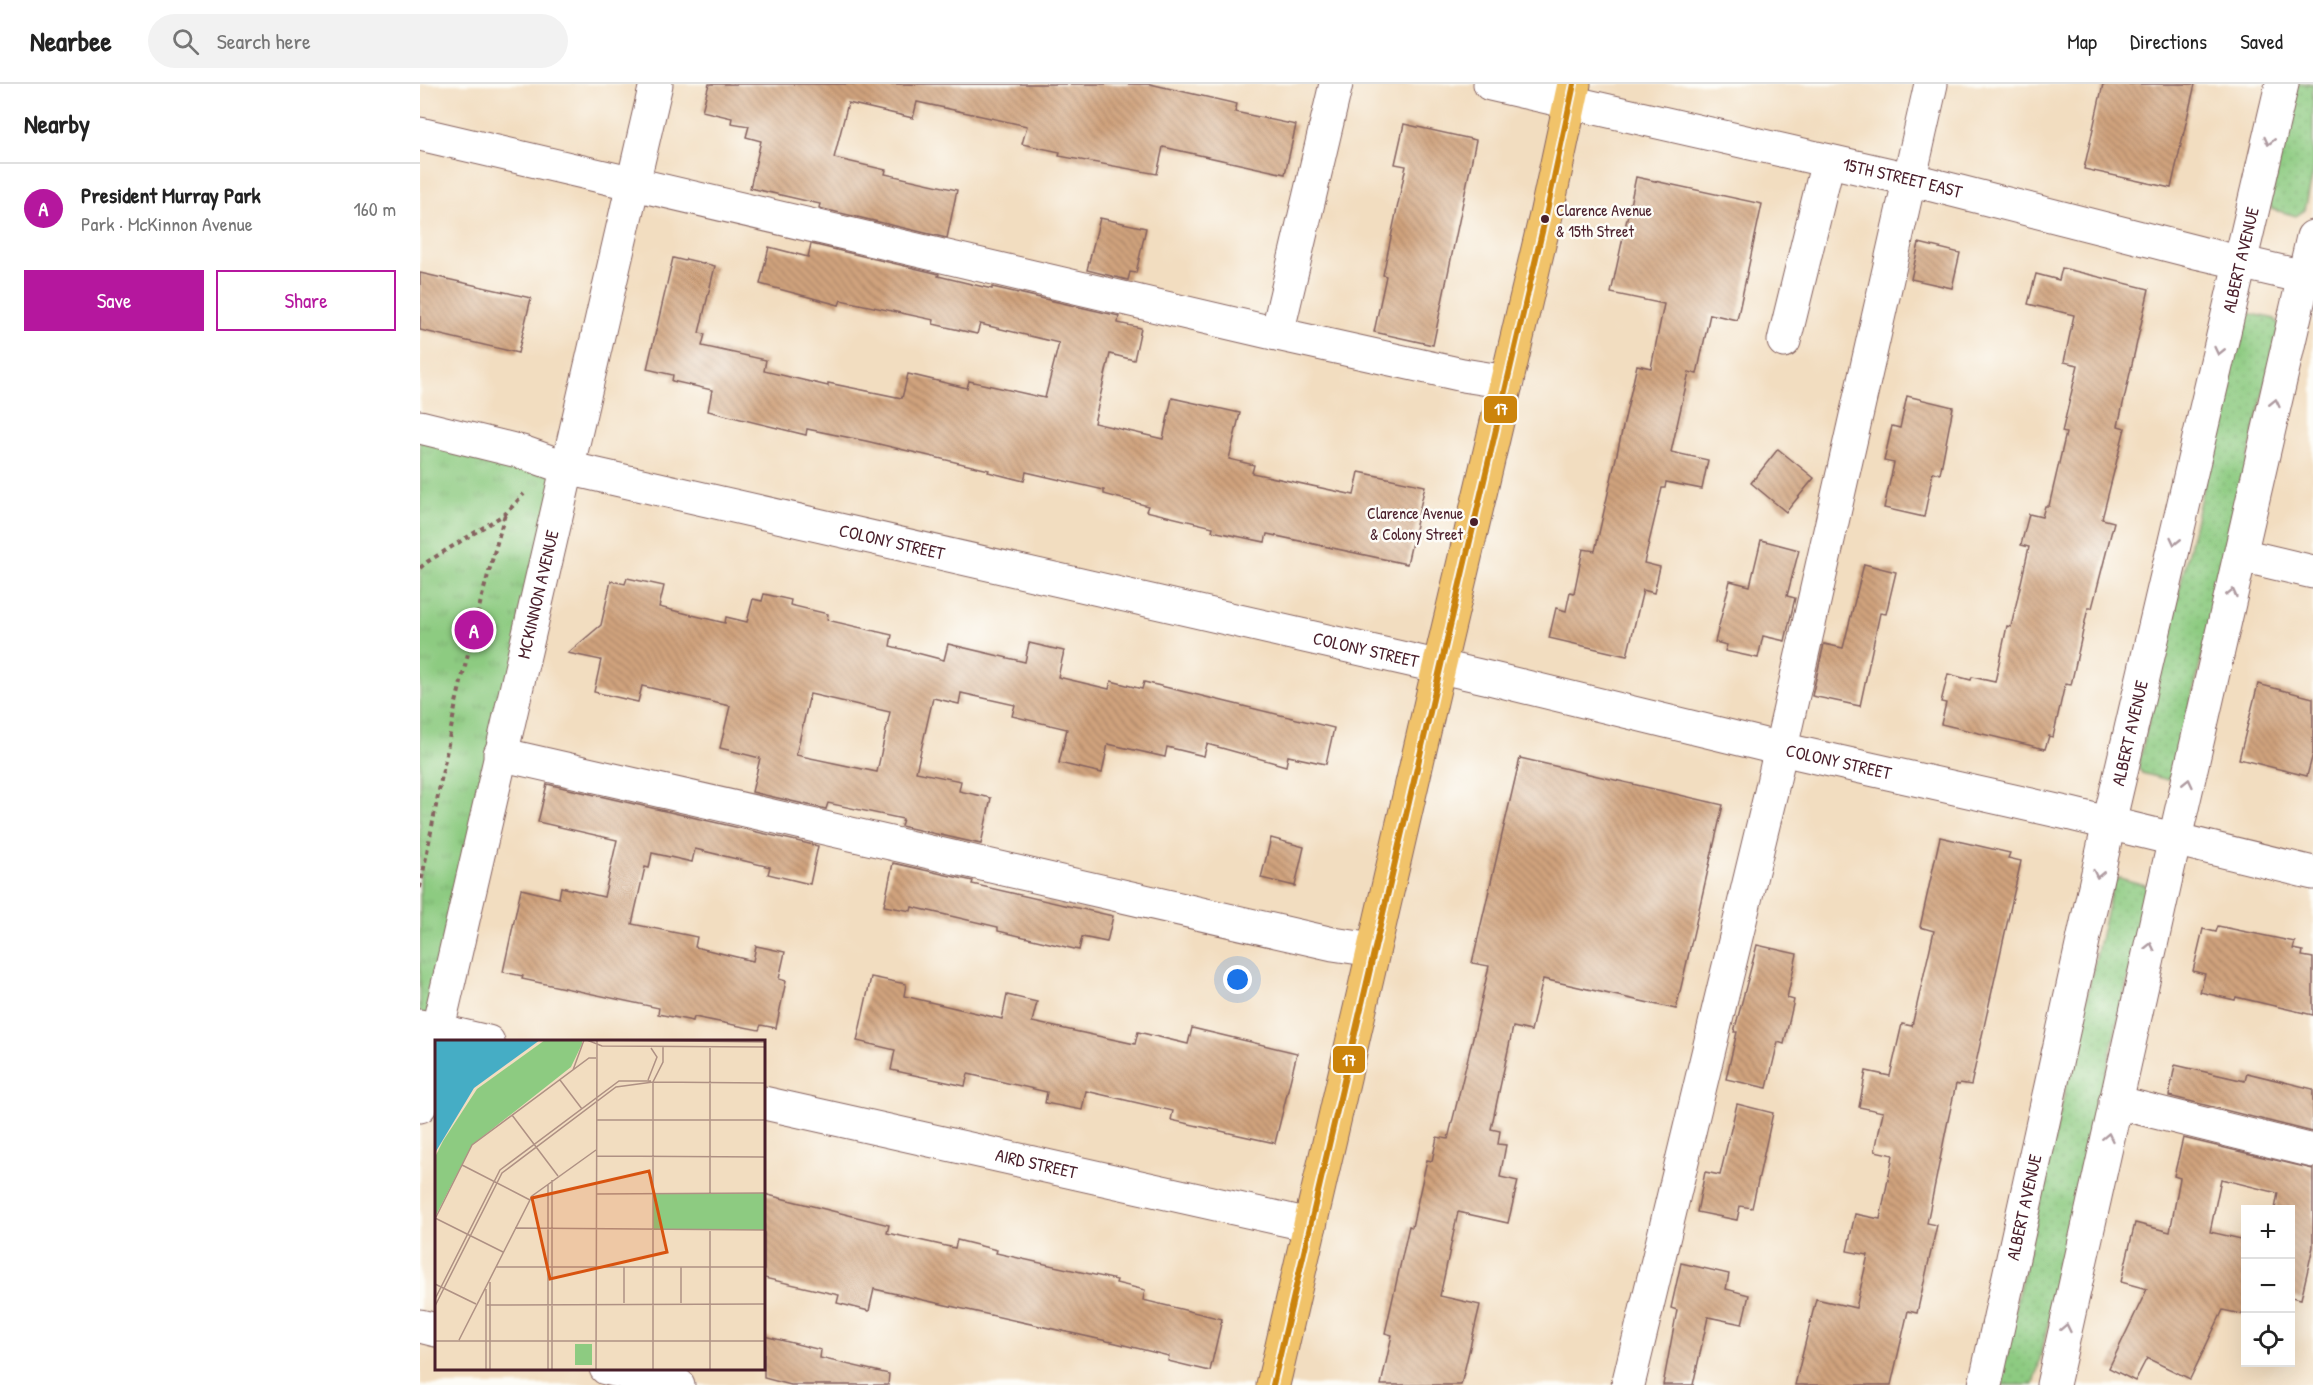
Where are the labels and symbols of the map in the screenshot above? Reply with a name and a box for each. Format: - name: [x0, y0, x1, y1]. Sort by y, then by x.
- one-way arrow: [2263, 136, 2276, 146]
- street label: 15TH STREET EAST: [1840, 151, 1965, 204]
- place label: Clarence Avenue & 15th Street: [1556, 199, 1653, 242]
- street label: ALBERT AVENUE: [2216, 204, 2265, 315]
- marker: Clarence Avenue & 15th Street: [1539, 213, 1551, 225]
- one-way arrow: [2214, 346, 2227, 356]
- line badge: 17: [1483, 395, 1518, 424]
- text: 17: [1494, 398, 1508, 420]
- one-way arrow: [2268, 398, 2281, 408]
- place label: Clarence Avenue & Colony Street: [1367, 502, 1464, 545]
- marker: Clarence Avenue & Colony Street: [1468, 516, 1480, 528]
- street label: COLONY STREET: [837, 517, 948, 566]
- street label: MCKINNON AVENUE: [511, 527, 565, 661]
- one-way arrow: [2169, 536, 2182, 546]
- one-way arrow: [2224, 588, 2237, 598]
- pin: A: [454, 608, 494, 652]
- street label: COLONY STREET: [1311, 625, 1422, 674]
- street label: ALBERT AVENUE: [2105, 678, 2154, 788]
- street label: COLONY STREET: [1784, 737, 1895, 786]
- one-way arrow: [2180, 778, 2193, 788]
- one-way arrow: [2092, 869, 2105, 879]
- one-way arrow: [2143, 942, 2156, 952]
- your location: [1223, 965, 1252, 994]
- inset map: [435, 1040, 765, 1370]
- line badge: 17: [1332, 1045, 1366, 1074]
- text: 17: [1342, 1049, 1356, 1071]
- one-way arrow: [2100, 1133, 2113, 1143]
- street label: AIRD STREET: [993, 1142, 1080, 1185]
- street label: ALBERT AVENUE: [2000, 1152, 2048, 1262]
- one-way arrow: [2059, 1323, 2072, 1333]

